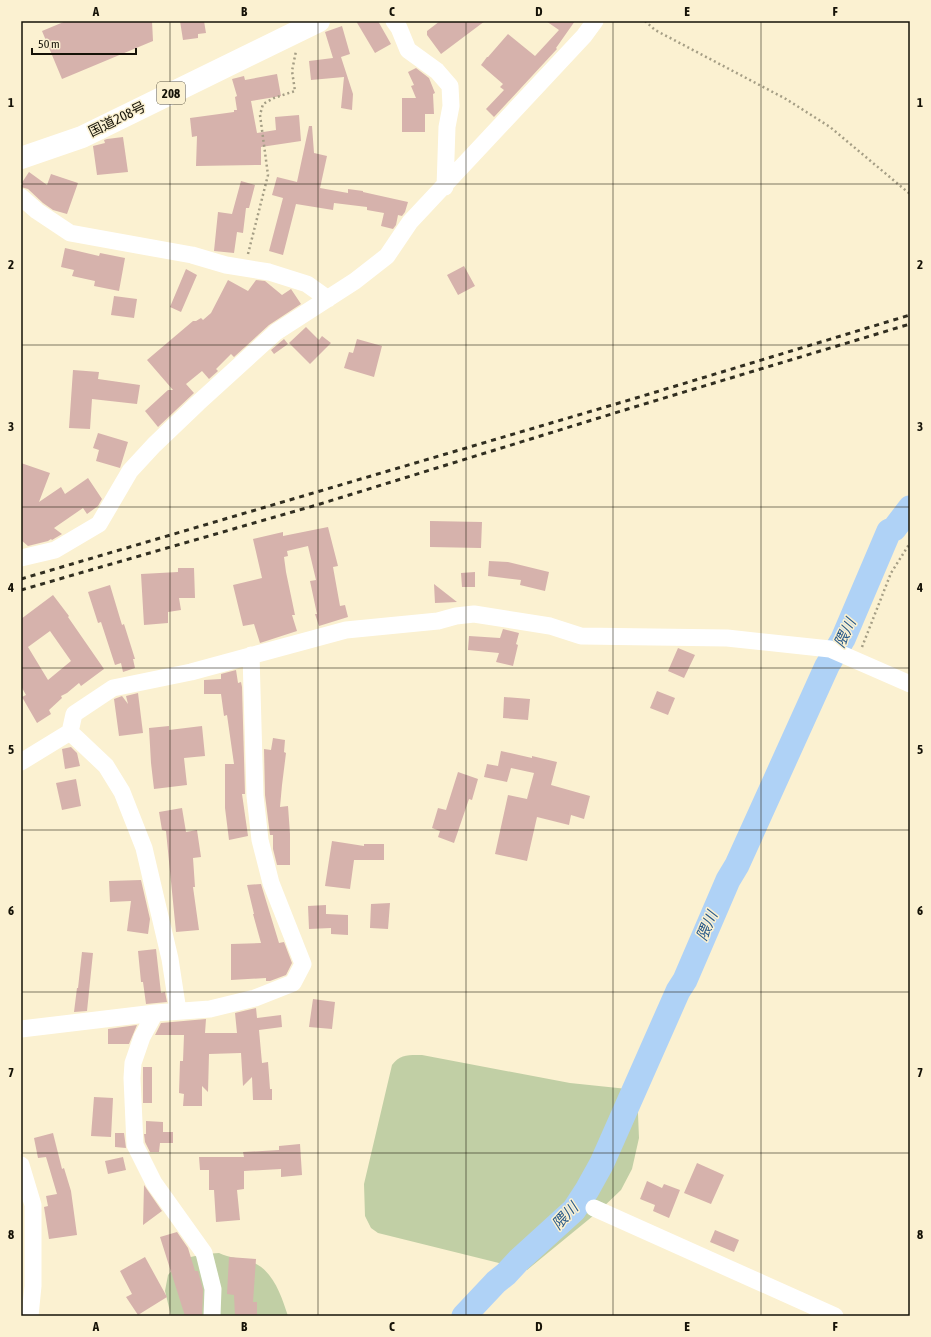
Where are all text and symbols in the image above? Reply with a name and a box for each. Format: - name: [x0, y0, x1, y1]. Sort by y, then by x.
- text: A: [92, 4, 100, 19]
- text: B: [241, 4, 248, 19]
- text: C: [389, 4, 395, 19]
- text: D: [535, 4, 543, 19]
- text: E: [684, 4, 690, 19]
- text: F: [832, 4, 838, 19]
- scale bar: [32, 30, 136, 56]
- text: 50 m: [38, 37, 60, 51]
- road number: 208: [157, 82, 185, 104]
- text: 1: [8, 95, 14, 110]
- text: 1: [917, 95, 923, 110]
- street label: 国道208号: [86, 98, 148, 140]
- text: 2: [8, 257, 14, 272]
- text: 2: [917, 257, 923, 272]
- text: 3: [8, 419, 14, 434]
- text: 3: [917, 419, 923, 434]
- text: 4: [7, 580, 14, 595]
- text: 4: [916, 580, 923, 595]
- water label: 隈川: [830, 614, 860, 650]
- text: 5: [8, 742, 14, 757]
- text: 5: [917, 742, 923, 757]
- text: 6: [8, 903, 14, 918]
- text: 6: [917, 903, 923, 918]
- water label: 隈川: [693, 907, 721, 943]
- text: 7: [8, 1065, 14, 1080]
- text: 7: [917, 1065, 923, 1080]
- water label: 隈川: [548, 1197, 582, 1232]
- text: 8: [8, 1227, 14, 1242]
- text: 8: [917, 1227, 923, 1242]
- text: A: [92, 1319, 100, 1334]
- text: B: [241, 1319, 248, 1334]
- text: C: [389, 1319, 395, 1334]
- text: D: [535, 1319, 543, 1334]
- text: E: [684, 1319, 690, 1334]
- text: F: [832, 1319, 838, 1334]

